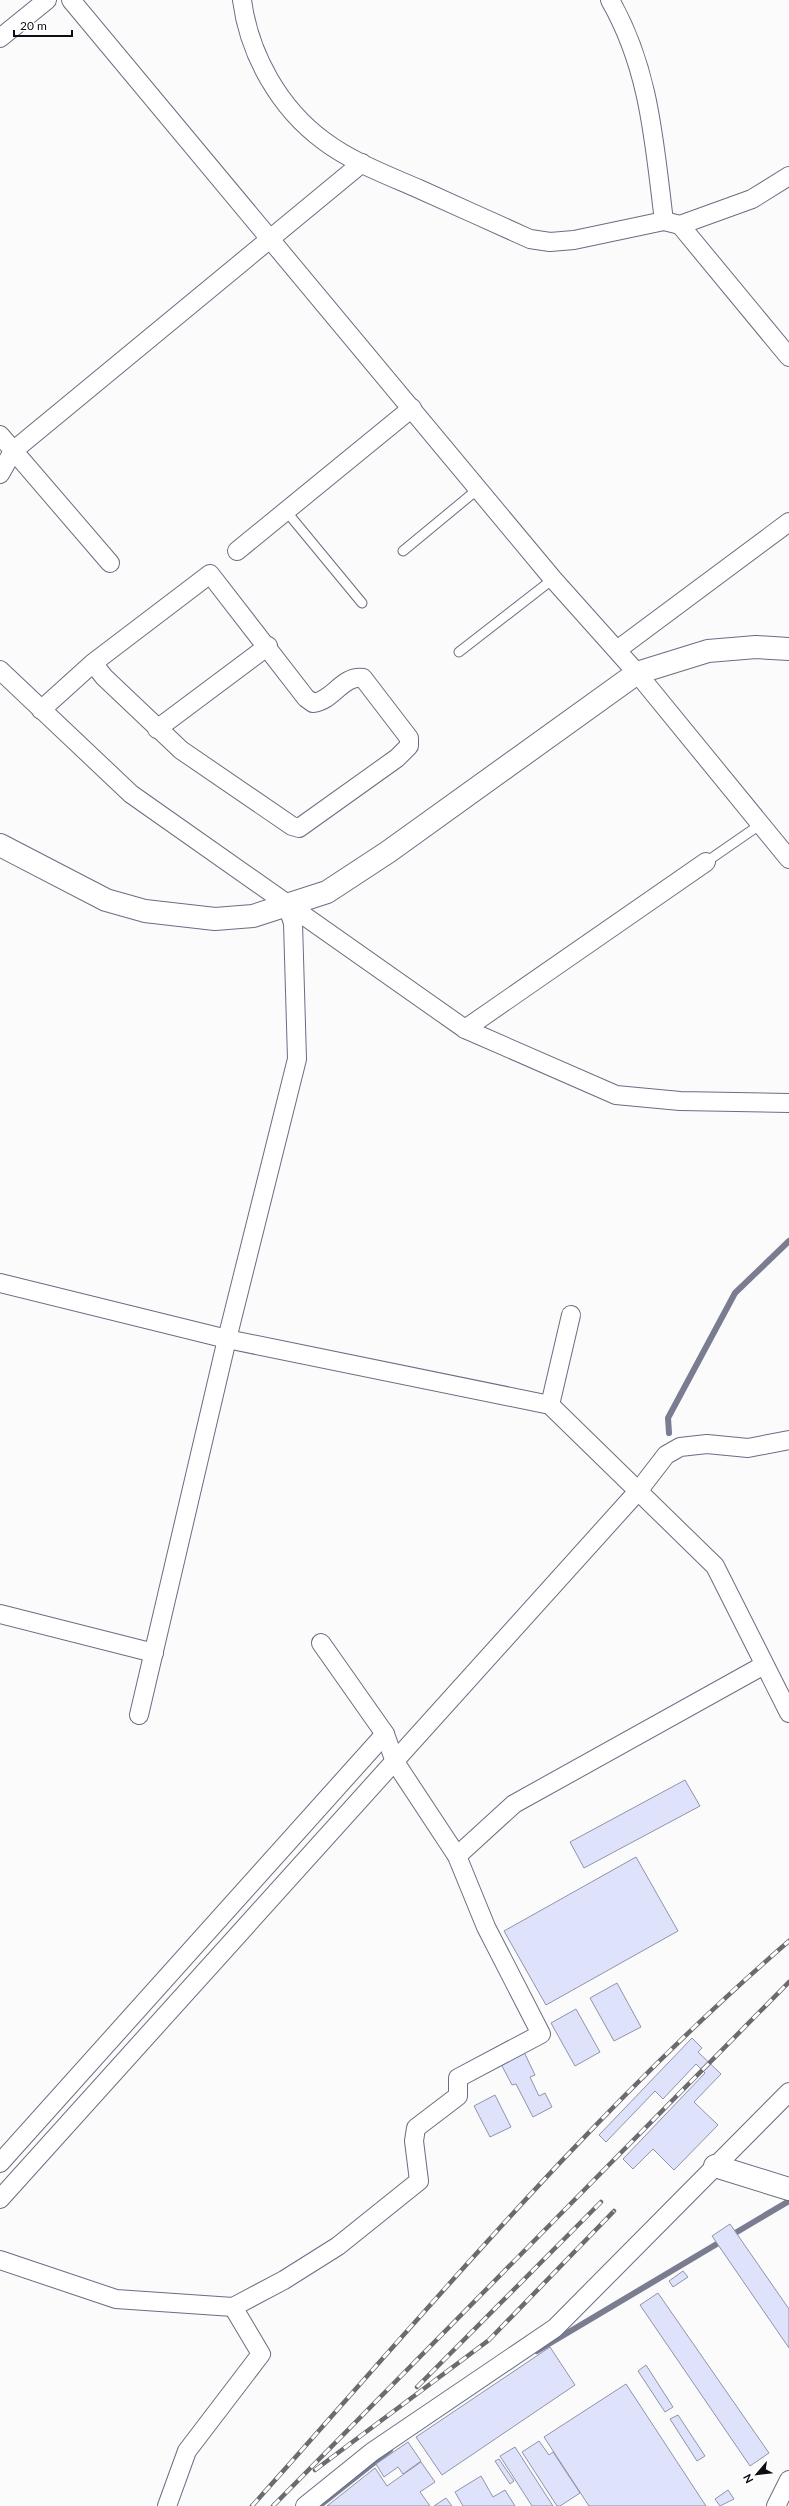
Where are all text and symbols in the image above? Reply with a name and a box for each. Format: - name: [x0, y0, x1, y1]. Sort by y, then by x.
- scale bar: [14, 12, 72, 38]
- text: 20 m: [20, 18, 47, 33]
- north arrow: [737, 2454, 777, 2494]
- text: N: [740, 2472, 755, 2486]

